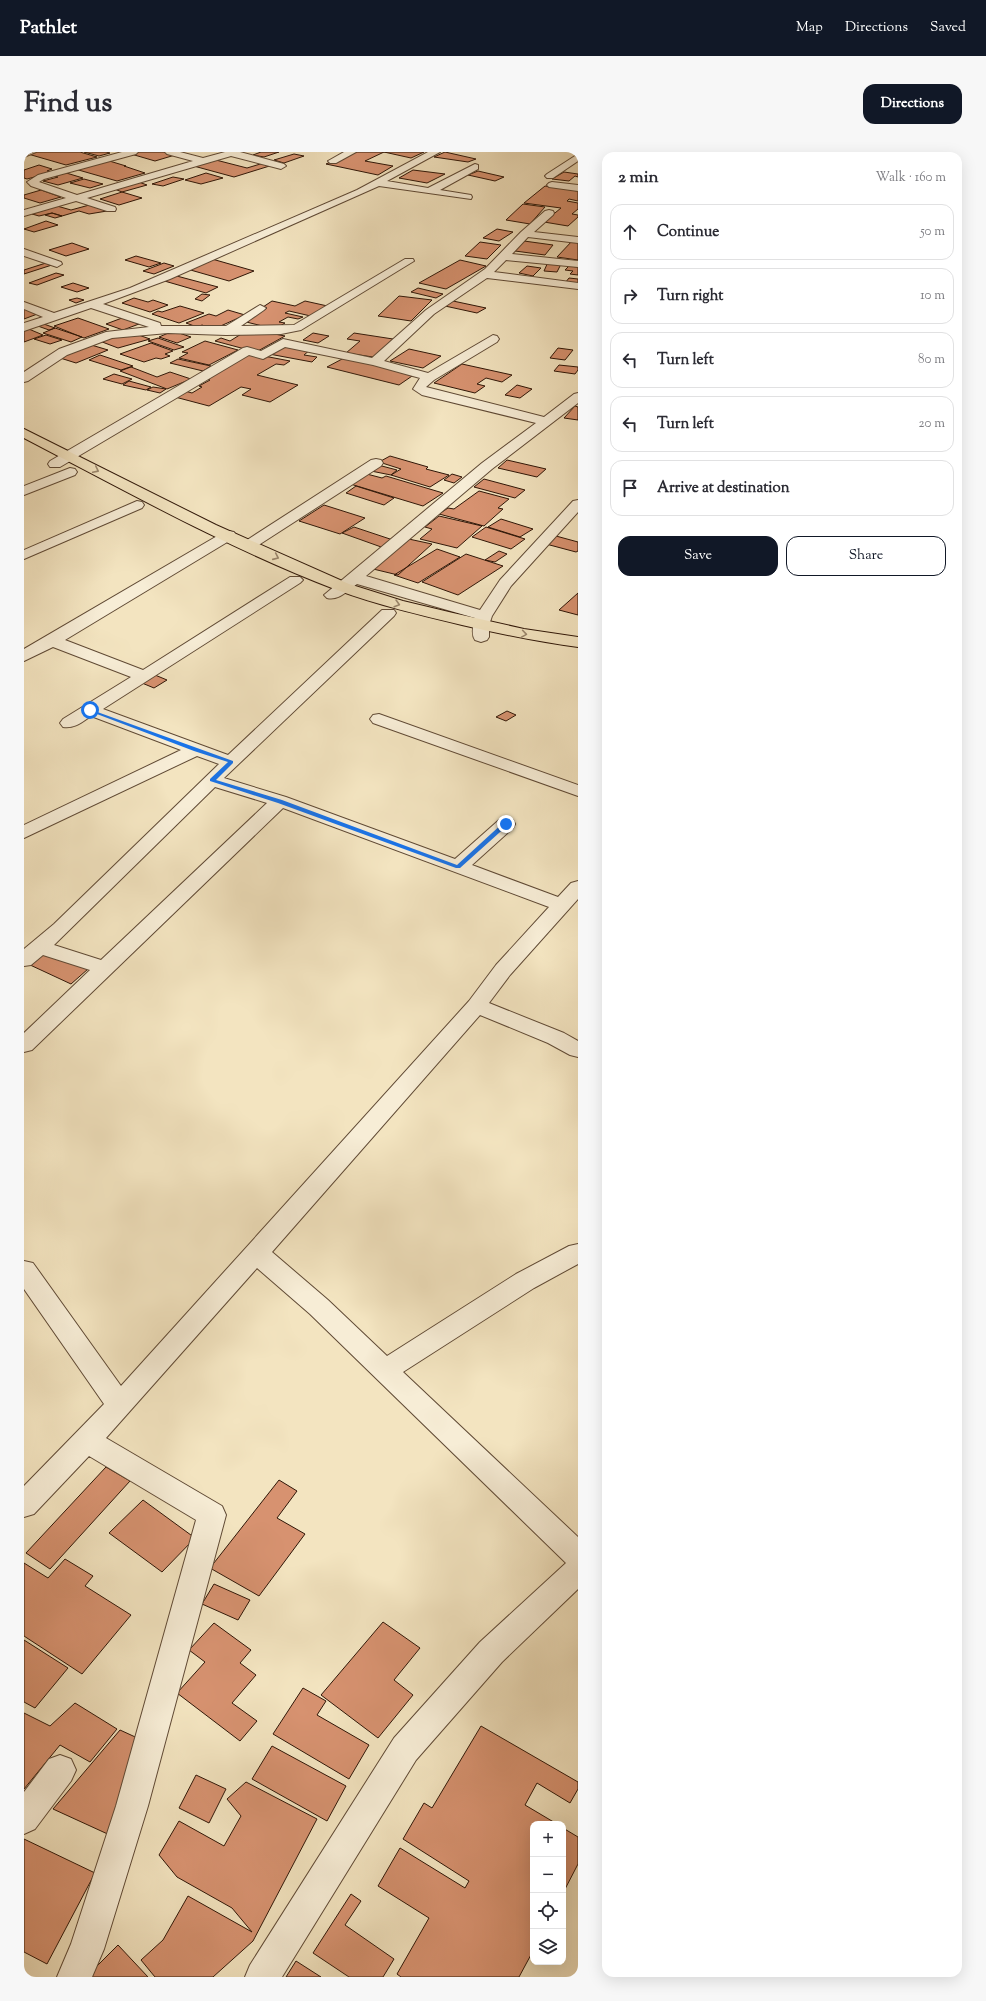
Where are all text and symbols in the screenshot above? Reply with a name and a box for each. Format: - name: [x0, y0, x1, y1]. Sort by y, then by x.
- text: Pathlet: [20, 15, 77, 42]
- text: Map: [796, 18, 823, 38]
- text: Directions: [845, 18, 908, 38]
- text: Saved: [930, 18, 966, 38]
- text: Find us: [24, 84, 112, 124]
- button: Directions: [863, 84, 962, 124]
- text: 2 min: [618, 166, 659, 190]
- text: Walk · 160 m: [875, 169, 946, 187]
- icon: ahead: [619, 221, 641, 243]
- text: Continue: [657, 222, 719, 243]
- text: 50 m: [920, 223, 945, 241]
- icon: right: [619, 285, 641, 307]
- text: Turn right: [657, 286, 723, 307]
- text: 10 m: [920, 287, 945, 305]
- icon: left: [619, 349, 641, 371]
- text: Turn left: [657, 350, 714, 371]
- text: 80 m: [918, 351, 945, 369]
- icon: left: [619, 413, 641, 435]
- text: Turn left: [657, 414, 714, 435]
- text: 20 m: [919, 415, 945, 433]
- one-way arrow: [92, 465, 100, 473]
- icon: arrive: [619, 477, 641, 499]
- text: Arrive at destination: [657, 478, 790, 499]
- button: Save: [618, 536, 778, 576]
- button: Share: [786, 536, 946, 576]
- one-way arrow: [272, 552, 280, 560]
- one-way arrow: [394, 599, 401, 608]
- one-way arrow: [521, 629, 527, 638]
- route start: [81, 701, 99, 719]
- route end: [497, 815, 515, 833]
- map controls: [530, 1821, 566, 1965]
- button: +: [530, 1821, 566, 1857]
- button: −: [530, 1857, 566, 1893]
- button: locate: [530, 1893, 566, 1929]
- button: layers: [530, 1929, 566, 1965]

